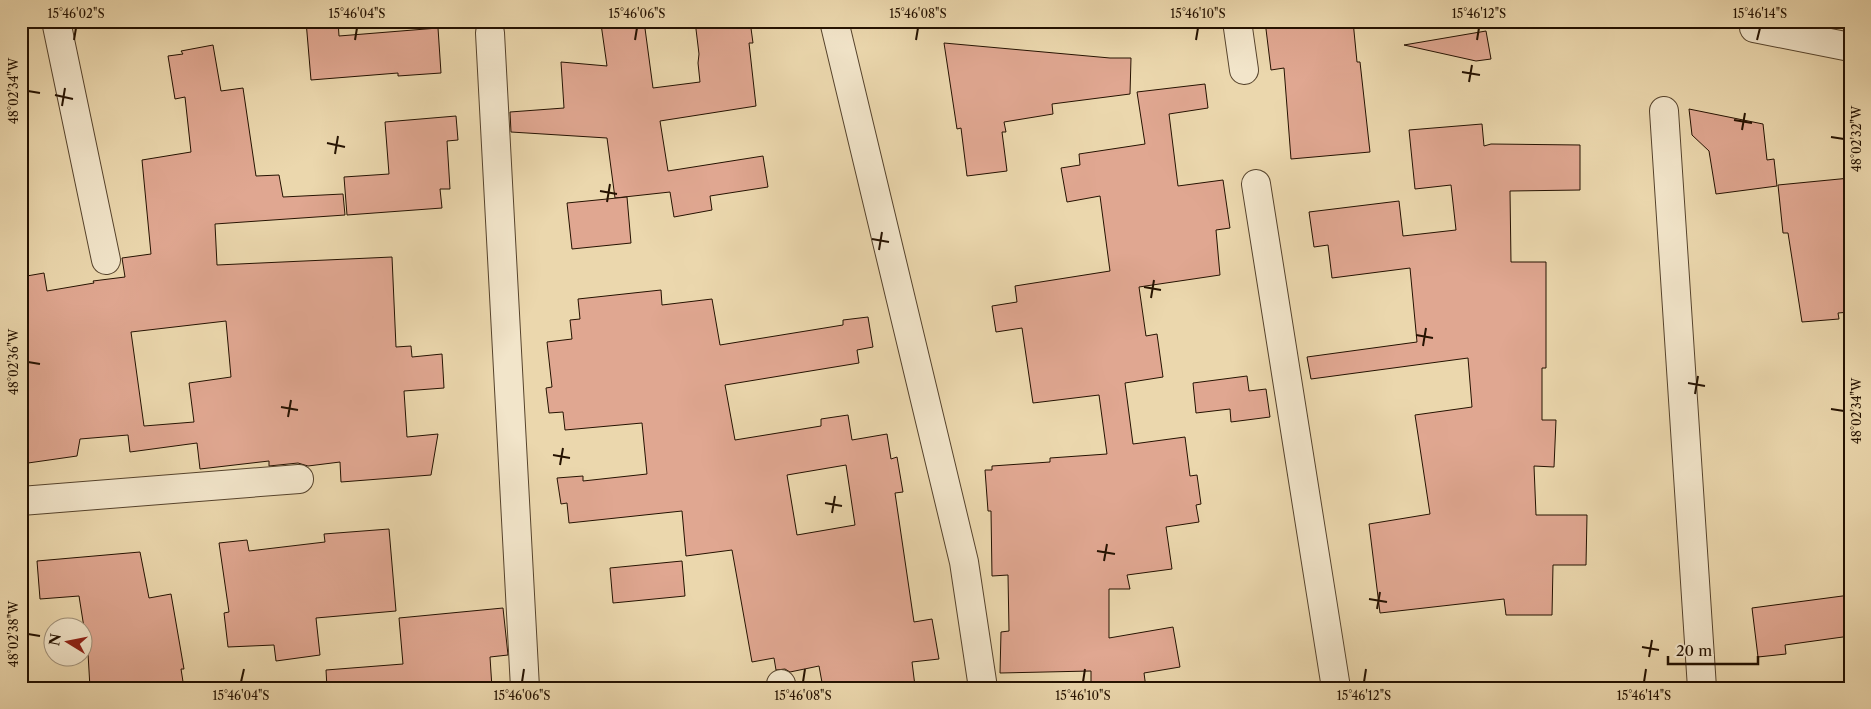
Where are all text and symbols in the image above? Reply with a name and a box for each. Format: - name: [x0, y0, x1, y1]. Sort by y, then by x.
- text: 15°46'02"S: [47, 6, 105, 21]
- text: 15°46'04"S: [328, 6, 386, 21]
- text: 15°46'06"S: [608, 6, 666, 21]
- text: 15°46'08"S: [889, 6, 947, 21]
- text: 15°46'10"S: [1170, 6, 1226, 21]
- text: 15°46'12"S: [1452, 6, 1506, 21]
- text: 15°46'14"S: [1733, 6, 1787, 21]
- text: 48°02'34"W: [6, 57, 21, 124]
- text: 48°02'32"W: [1849, 105, 1864, 172]
- text: 48°02'36"W: [6, 328, 21, 395]
- text: 48°02'34"W: [1849, 377, 1864, 444]
- text: 48°02'38"W: [6, 600, 21, 667]
- north arrow: [42, 616, 92, 666]
- text: N: [45, 632, 65, 647]
- scale bar: [1668, 634, 1758, 666]
- text: 20 m: [1676, 641, 1712, 660]
- text: 15°46'04"S: [212, 688, 270, 703]
- text: 15°46'06"S: [493, 688, 551, 703]
- text: 15°46'08"S: [774, 688, 832, 703]
- text: 15°46'10"S: [1055, 688, 1111, 703]
- text: 15°46'12"S: [1337, 688, 1391, 703]
- text: 15°46'14"S: [1617, 688, 1671, 703]

